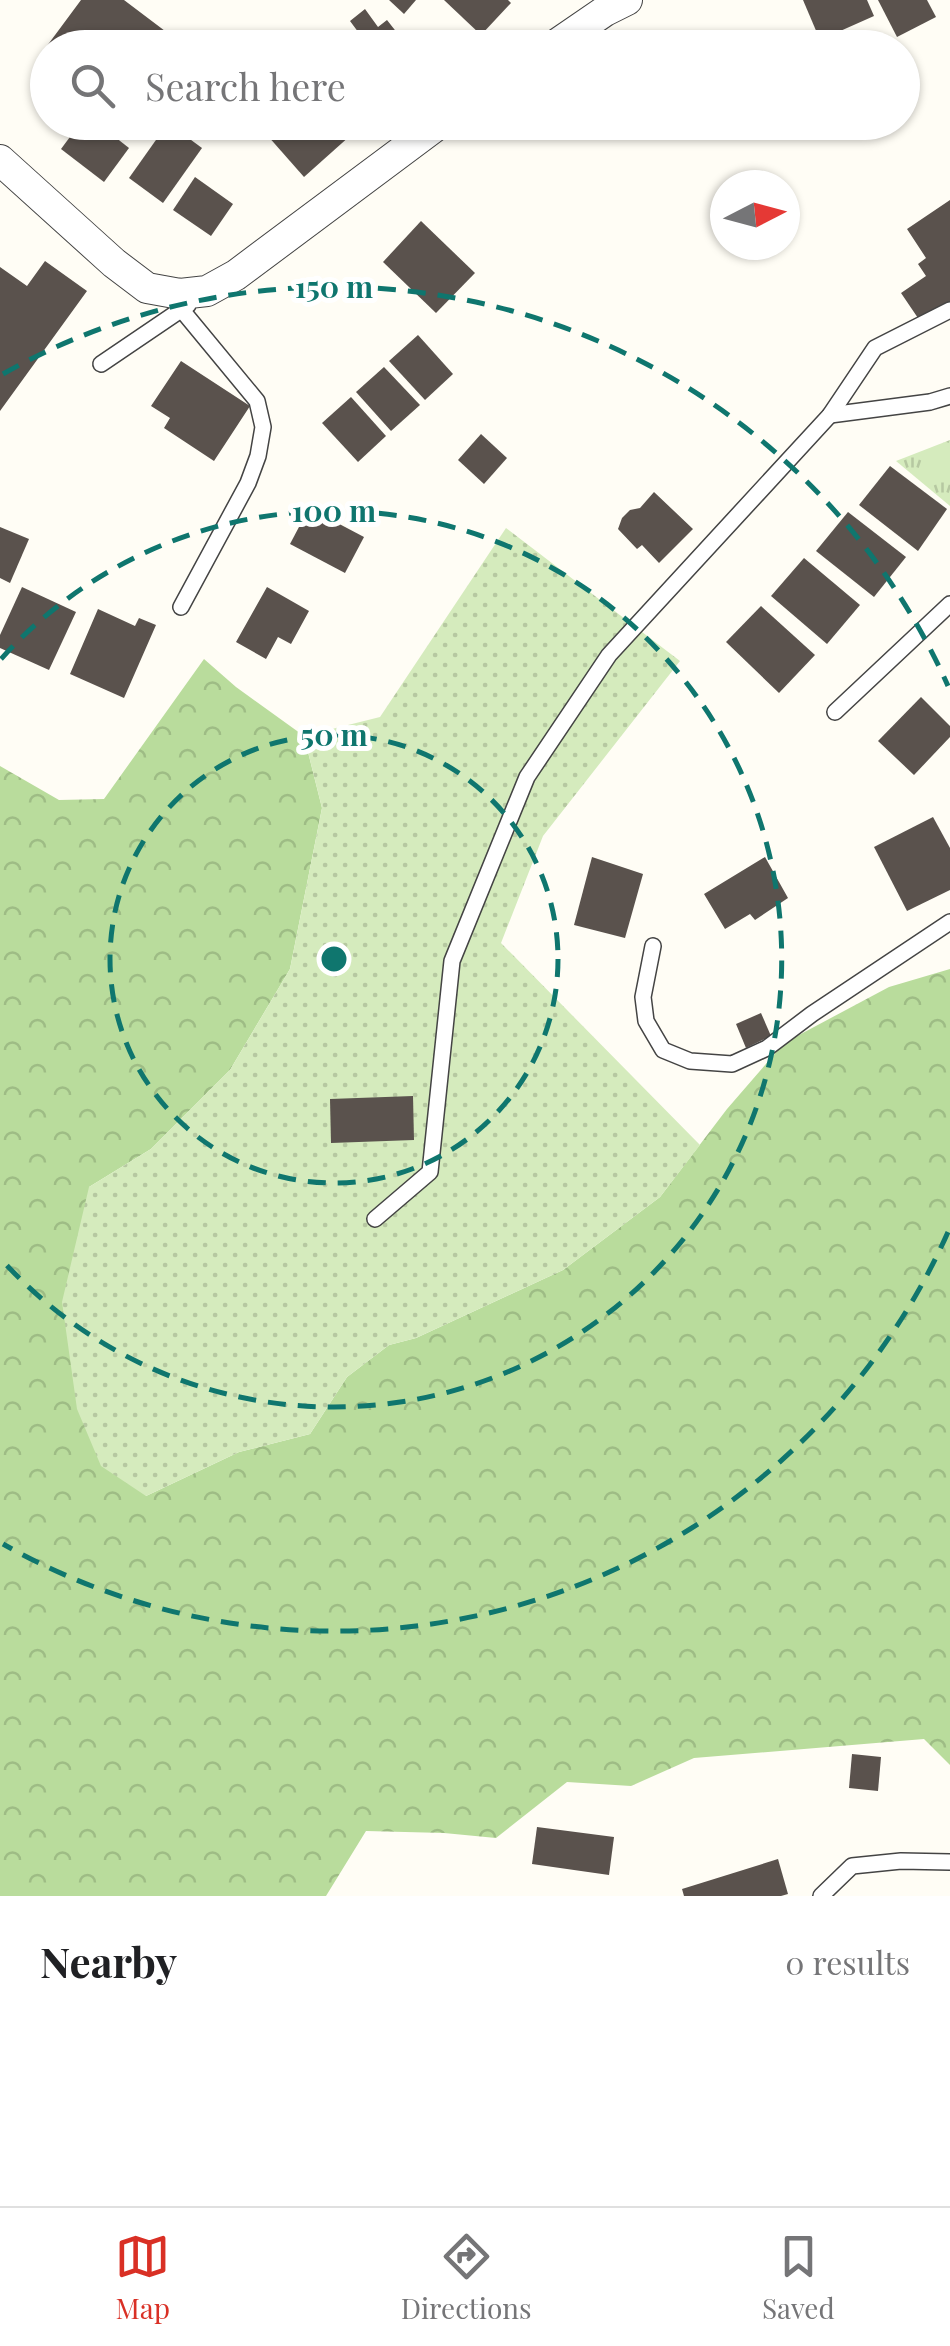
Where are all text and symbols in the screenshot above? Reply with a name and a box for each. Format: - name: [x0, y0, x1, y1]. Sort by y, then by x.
- search box: [30, 30, 920, 140]
- icon: search: [65, 58, 120, 113]
- text: Search here: [145, 60, 346, 111]
- north arrow: [710, 170, 800, 260]
- text: 150 m: [295, 266, 373, 306]
- text: 100 m: [292, 490, 376, 530]
- text: 50 m: [300, 714, 368, 754]
- centre of rings: [316, 941, 352, 977]
- text: Nearby: [40, 1933, 177, 1989]
- text: 0 results: [785, 1940, 910, 1983]
- tab: Map: [115, 2229, 170, 2326]
- tab: Directions: [401, 2229, 532, 2326]
- tab: Saved: [762, 2229, 835, 2326]

